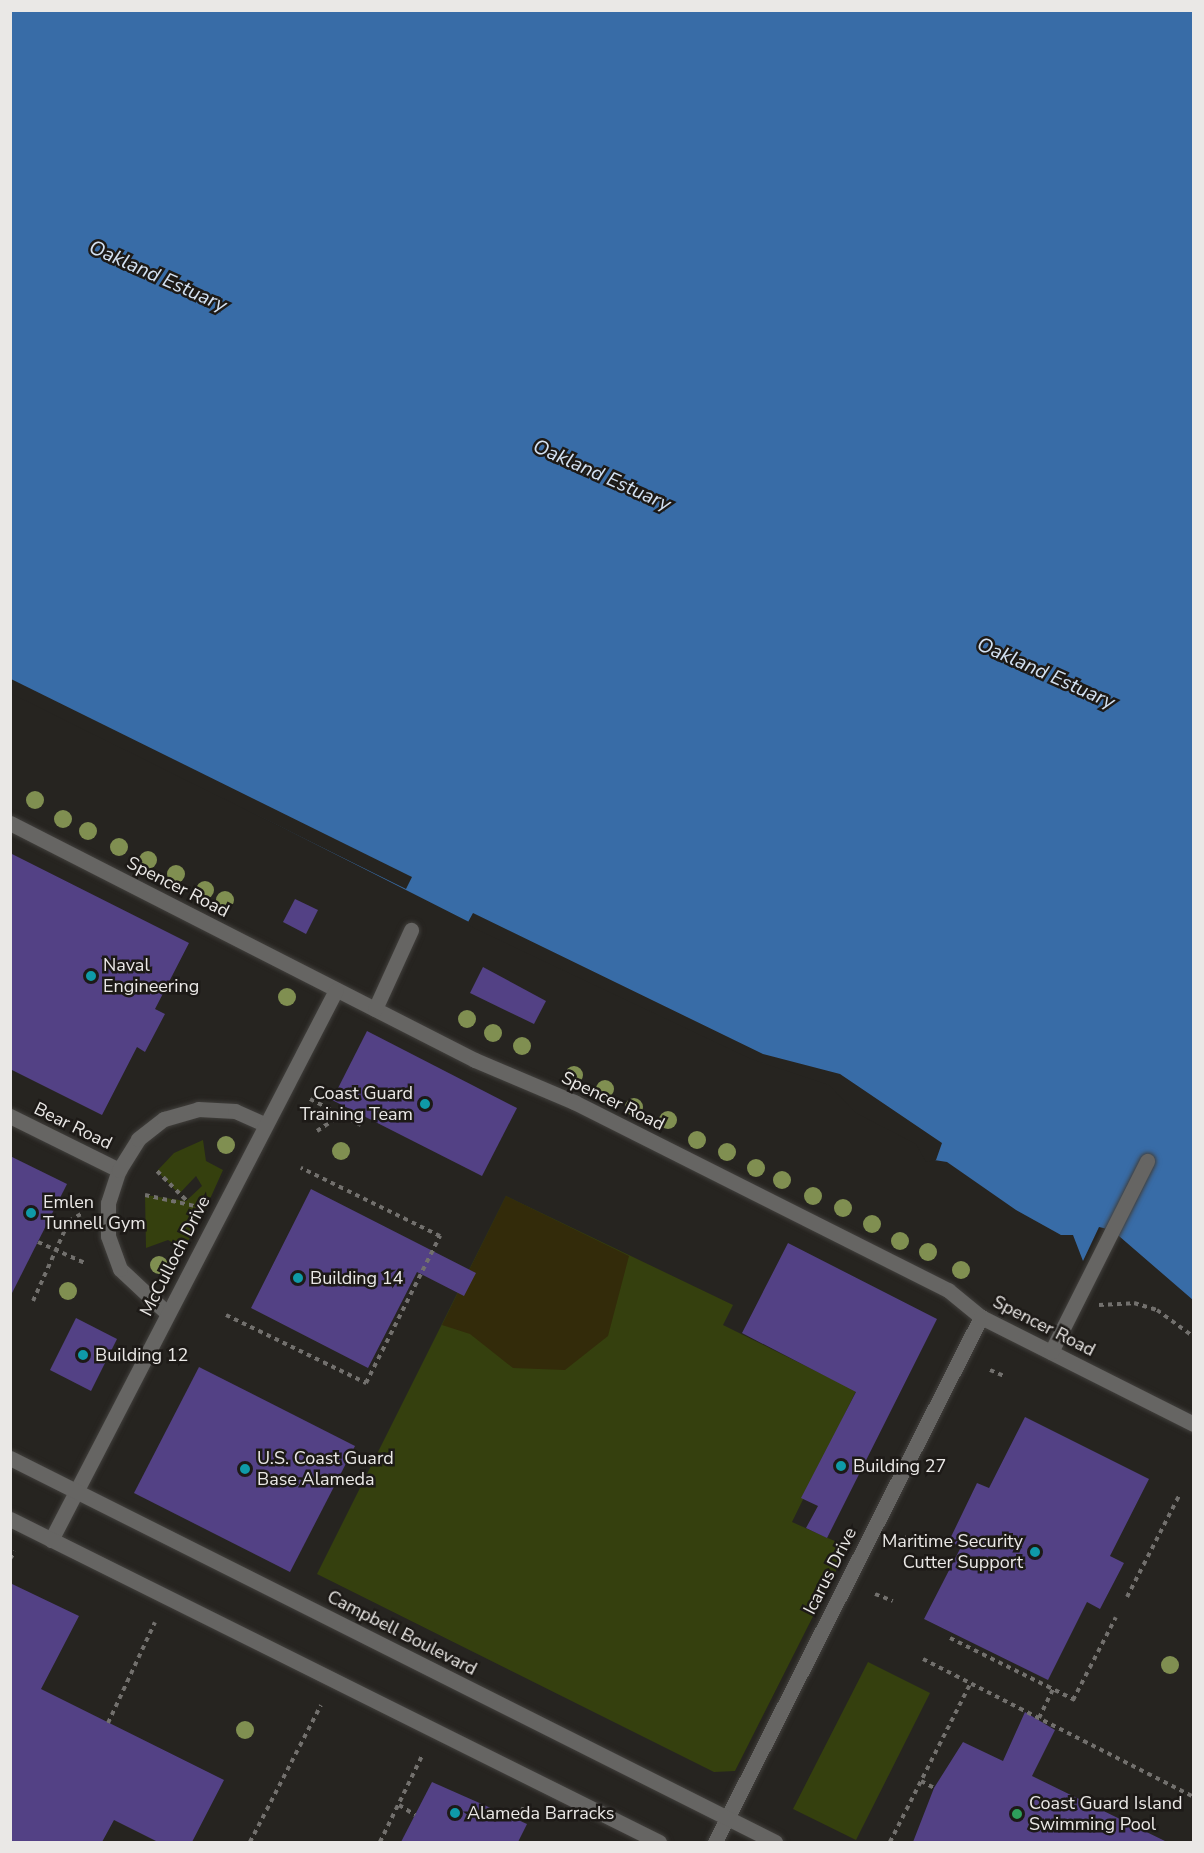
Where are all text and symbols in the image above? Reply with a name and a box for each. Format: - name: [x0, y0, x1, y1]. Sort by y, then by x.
- water label: Oakland Estuary: [85, 235, 231, 317]
- water label: Oakland Estuary: [529, 434, 675, 516]
- water label: Oakland Estuary: [973, 632, 1119, 714]
- street label: Spencer Road: [123, 852, 233, 922]
- place label: Naval Engineering: [103, 955, 199, 998]
- marker: Naval Engineering: [84, 969, 98, 983]
- street label: Spencer Road: [558, 1067, 668, 1135]
- place label: Coast Guard Training Team: [300, 1083, 413, 1126]
- marker: Coast Guard Training Team: [418, 1097, 432, 1111]
- street label: Bear Road: [30, 1098, 116, 1154]
- place label: Emlen Tunnell Gym: [43, 1192, 146, 1234]
- street label: McCulloch Drive: [135, 1192, 215, 1320]
- marker: Emlen Tunnell Gym: [24, 1206, 38, 1220]
- place label: Building 14: [310, 1267, 403, 1289]
- marker: Building 14: [291, 1271, 305, 1285]
- street label: Spencer Road: [989, 1291, 1099, 1361]
- place label: Building 12: [95, 1344, 188, 1366]
- marker: Building 12: [76, 1348, 90, 1362]
- place label: U.S. Coast Guard Base Alameda: [257, 1448, 394, 1490]
- place label: Building 27: [853, 1455, 946, 1477]
- marker: Building 27: [834, 1459, 848, 1473]
- marker: U.S. Coast Guard Base Alameda: [238, 1462, 252, 1476]
- street label: Icarus Drive: [799, 1524, 861, 1618]
- place label: Maritime Security Cutter Support: [882, 1531, 1023, 1574]
- marker: Maritime Security Cutter Support: [1028, 1545, 1042, 1559]
- street label: Campbell Boulevard: [324, 1586, 480, 1680]
- place label: Coast Guard Island Swimming Pool: [1029, 1793, 1183, 1836]
- place label: Alameda Barracks: [467, 1802, 615, 1824]
- marker: Alameda Barracks: [448, 1806, 462, 1820]
- marker: Coast Guard Island Swimming Pool: [1010, 1807, 1024, 1821]

